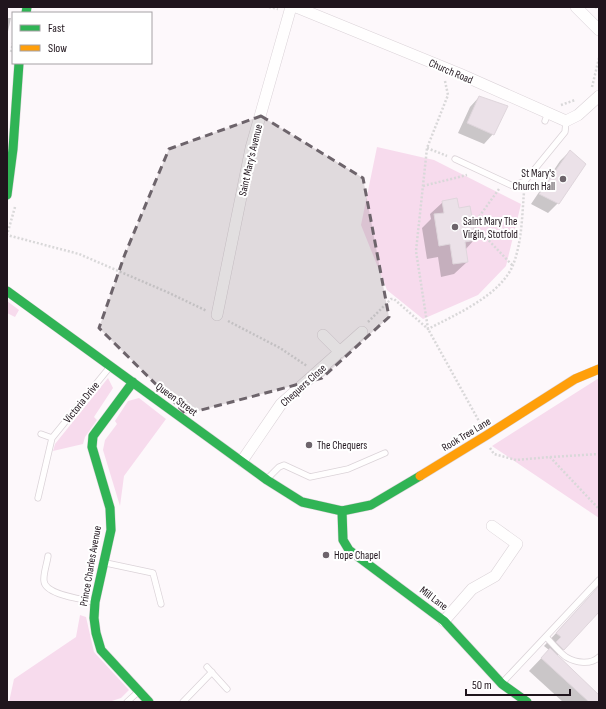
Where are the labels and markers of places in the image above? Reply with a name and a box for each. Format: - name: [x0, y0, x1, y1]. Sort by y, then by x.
- place label: St Mary's Church Hall: [513, 167, 555, 193]
- marker: St Mary's Church Hall: [558, 174, 568, 184]
- place label: Saint Mary The Virgin, Stotfold: [463, 215, 518, 241]
- marker: Saint Mary The Virgin, Stotfold: [450, 222, 460, 232]
- place label: The Chequers: [317, 439, 367, 452]
- marker: The Chequers: [304, 440, 314, 450]
- place label: Hope Chapel: [334, 549, 380, 562]
- marker: Hope Chapel: [321, 550, 331, 560]

